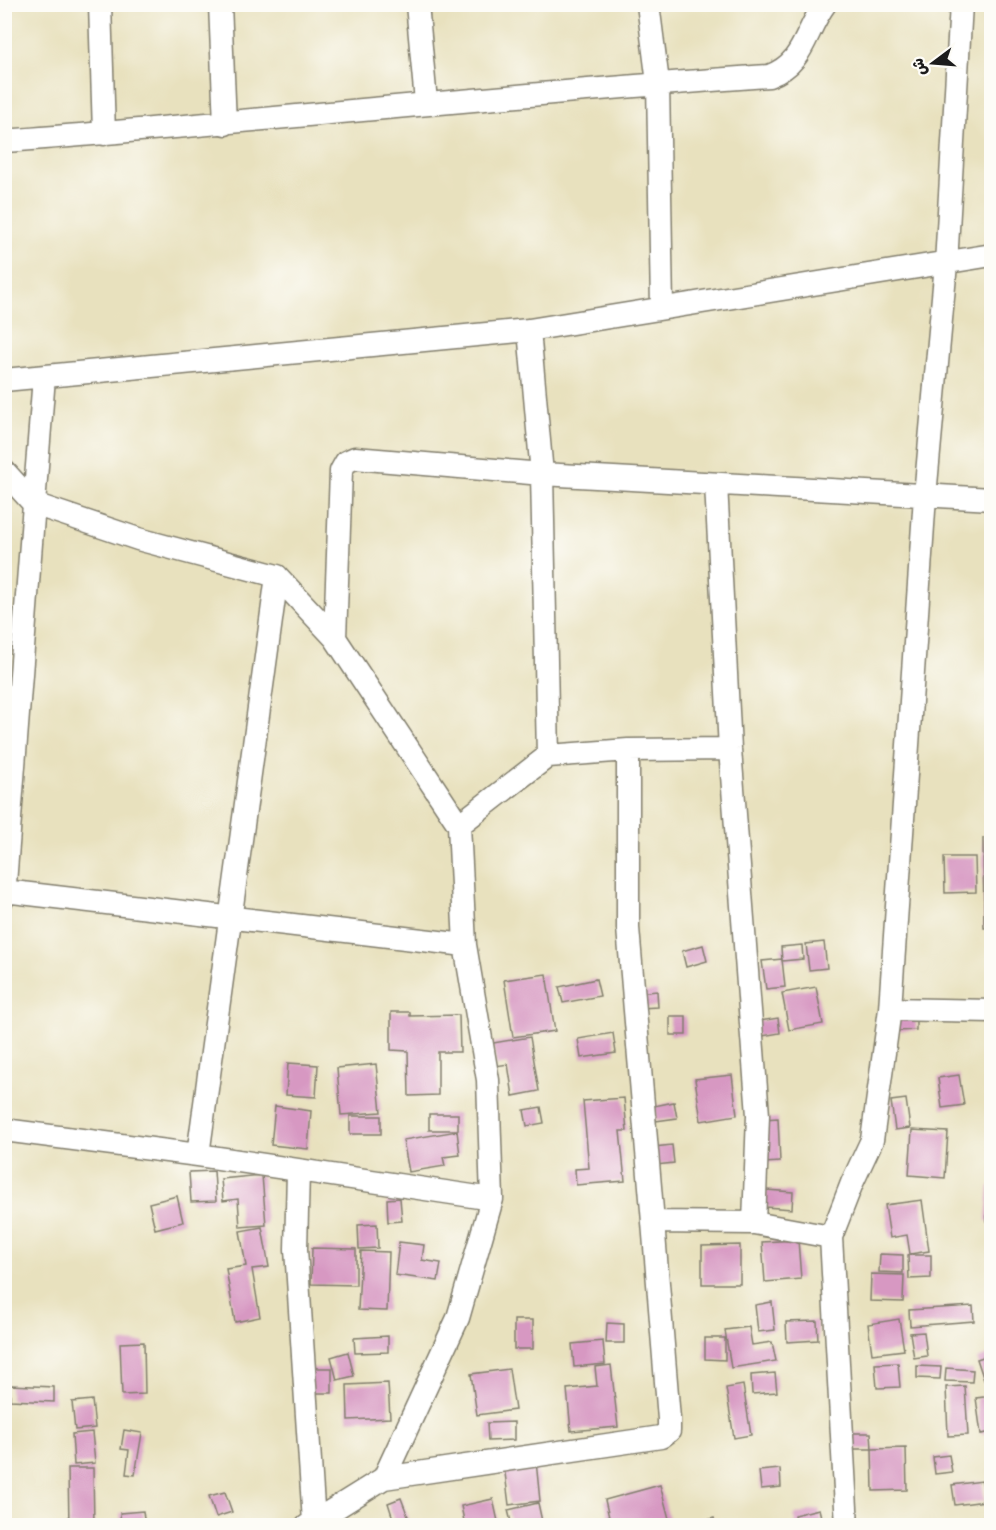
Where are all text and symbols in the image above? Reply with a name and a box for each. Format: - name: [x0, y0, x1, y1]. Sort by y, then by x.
- north arrow: [903, 33, 963, 93]
- text: ش: [908, 55, 934, 78]

